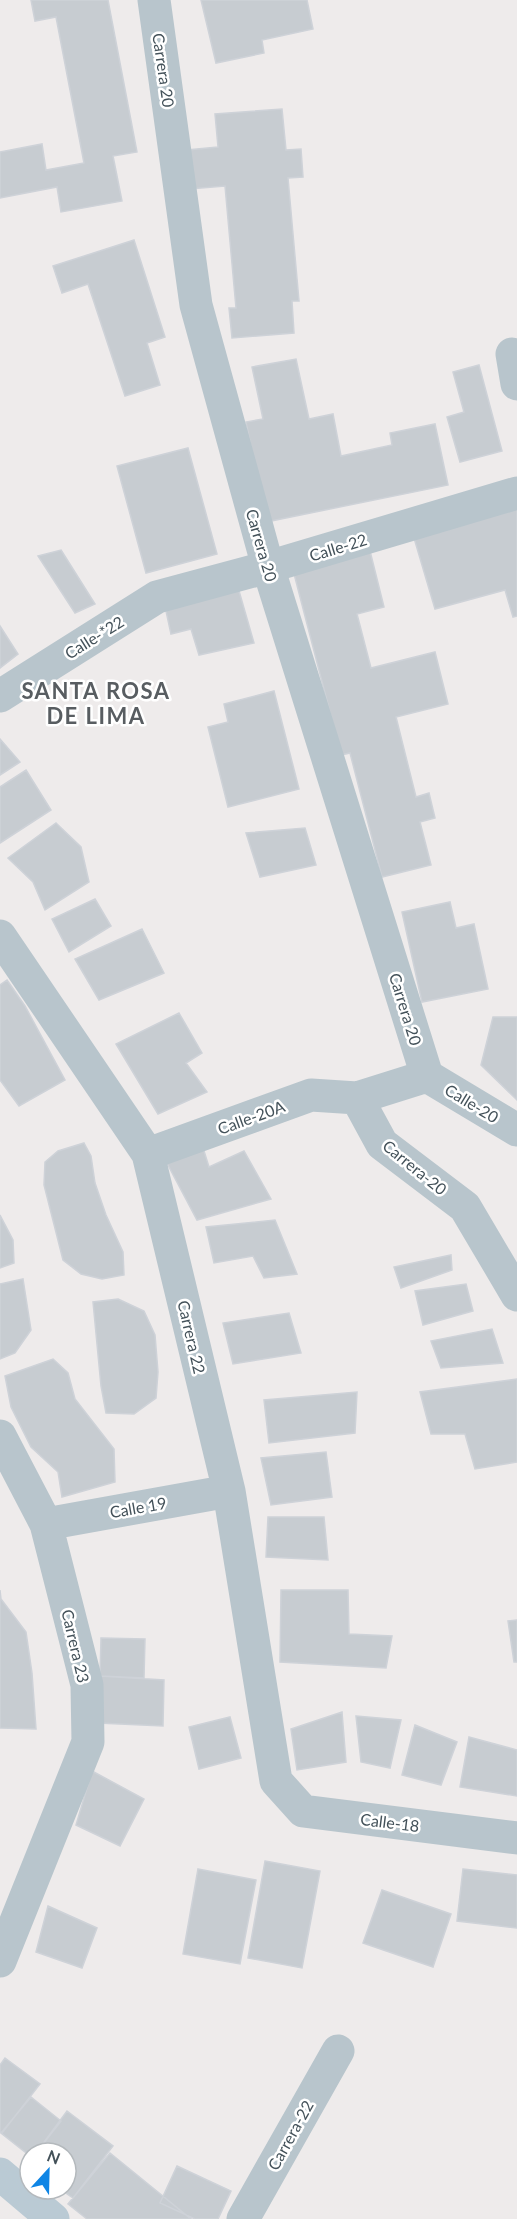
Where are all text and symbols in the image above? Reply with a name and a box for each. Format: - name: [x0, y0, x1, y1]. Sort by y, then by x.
- street label: Carrera 20: [149, 32, 179, 108]
- street label: Carrera 20: [243, 506, 281, 584]
- street label: Calle-22: [307, 529, 369, 565]
- street label: Calle-*22: [61, 611, 127, 663]
- district label: SANTA ROSA DE LIMA: [21, 677, 171, 729]
- street label: Carrera 20: [386, 970, 426, 1048]
- street label: Calle-20: [442, 1080, 502, 1126]
- street label: Calle-20A: [215, 1096, 287, 1138]
- street label: Carrera-20: [379, 1136, 451, 1198]
- street label: Carrera 22: [174, 1298, 210, 1376]
- street label: Calle 19: [108, 1493, 168, 1521]
- street label: Carrera 23: [58, 1607, 94, 1685]
- street label: Calle-18: [359, 1809, 421, 1835]
- street label: Carrera-22: [263, 2097, 317, 2173]
- north arrow: [18, 2141, 78, 2201]
- text: N: [45, 2146, 63, 2168]

